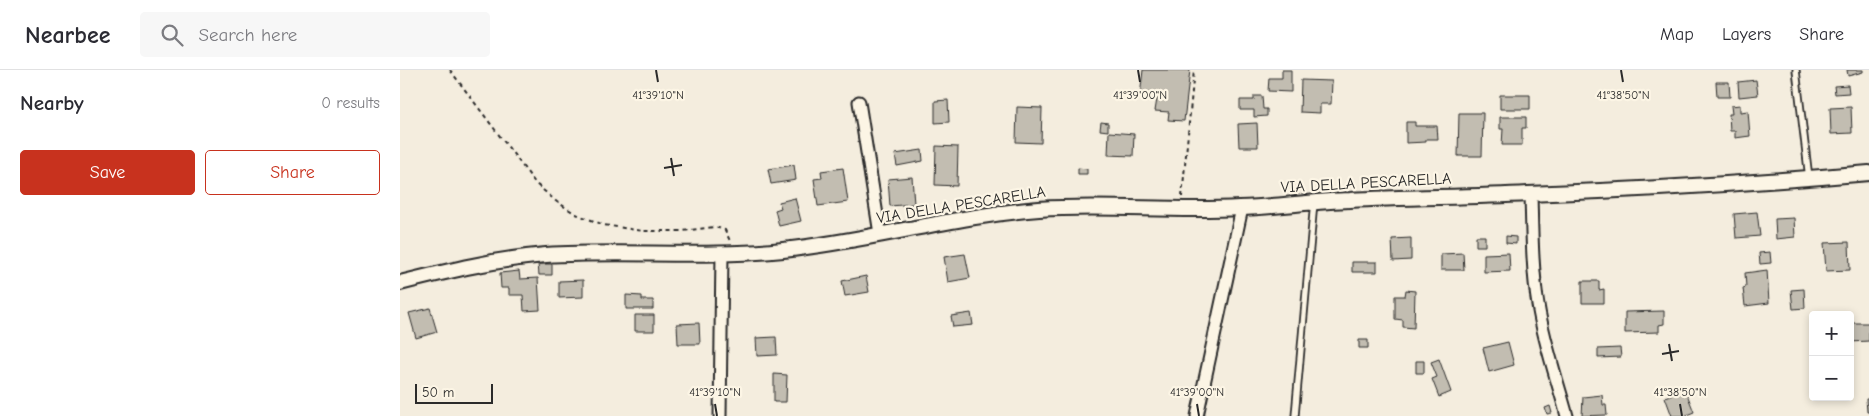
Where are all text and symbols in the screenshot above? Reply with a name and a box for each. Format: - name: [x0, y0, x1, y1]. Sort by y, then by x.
- search box: [140, 12, 490, 57]
- text: Nearbee: [25, 21, 110, 49]
- icon: search: [158, 21, 186, 49]
- text: Search here: [198, 24, 297, 46]
- text: Map: [1660, 24, 1694, 45]
- text: Layers: [1722, 24, 1771, 45]
- text: Share: [1799, 24, 1844, 45]
- text: 41°39'10"N: [632, 88, 684, 102]
- text: 41°39'00"N: [1113, 88, 1167, 102]
- text: 41°38'50"N: [1596, 88, 1650, 102]
- text: Nearby: [20, 91, 84, 115]
- text: 0 results: [321, 94, 380, 112]
- button: Save: [20, 150, 195, 195]
- button: Share: [205, 150, 380, 195]
- street label: VIA DELLA PESCARELLA: [1280, 170, 1452, 196]
- street label: VIA DELLA PESCARELLA: [875, 183, 1047, 227]
- map controls: [1809, 311, 1854, 401]
- button: +: [1809, 311, 1854, 356]
- button: −: [1809, 356, 1854, 401]
- scale bar: [415, 381, 492, 404]
- text: 50 m: [422, 384, 454, 401]
- text: 41°39'10"N: [689, 385, 741, 399]
- text: 41°39'00"N: [1170, 385, 1224, 399]
- text: 41°38'50"N: [1653, 385, 1707, 399]

